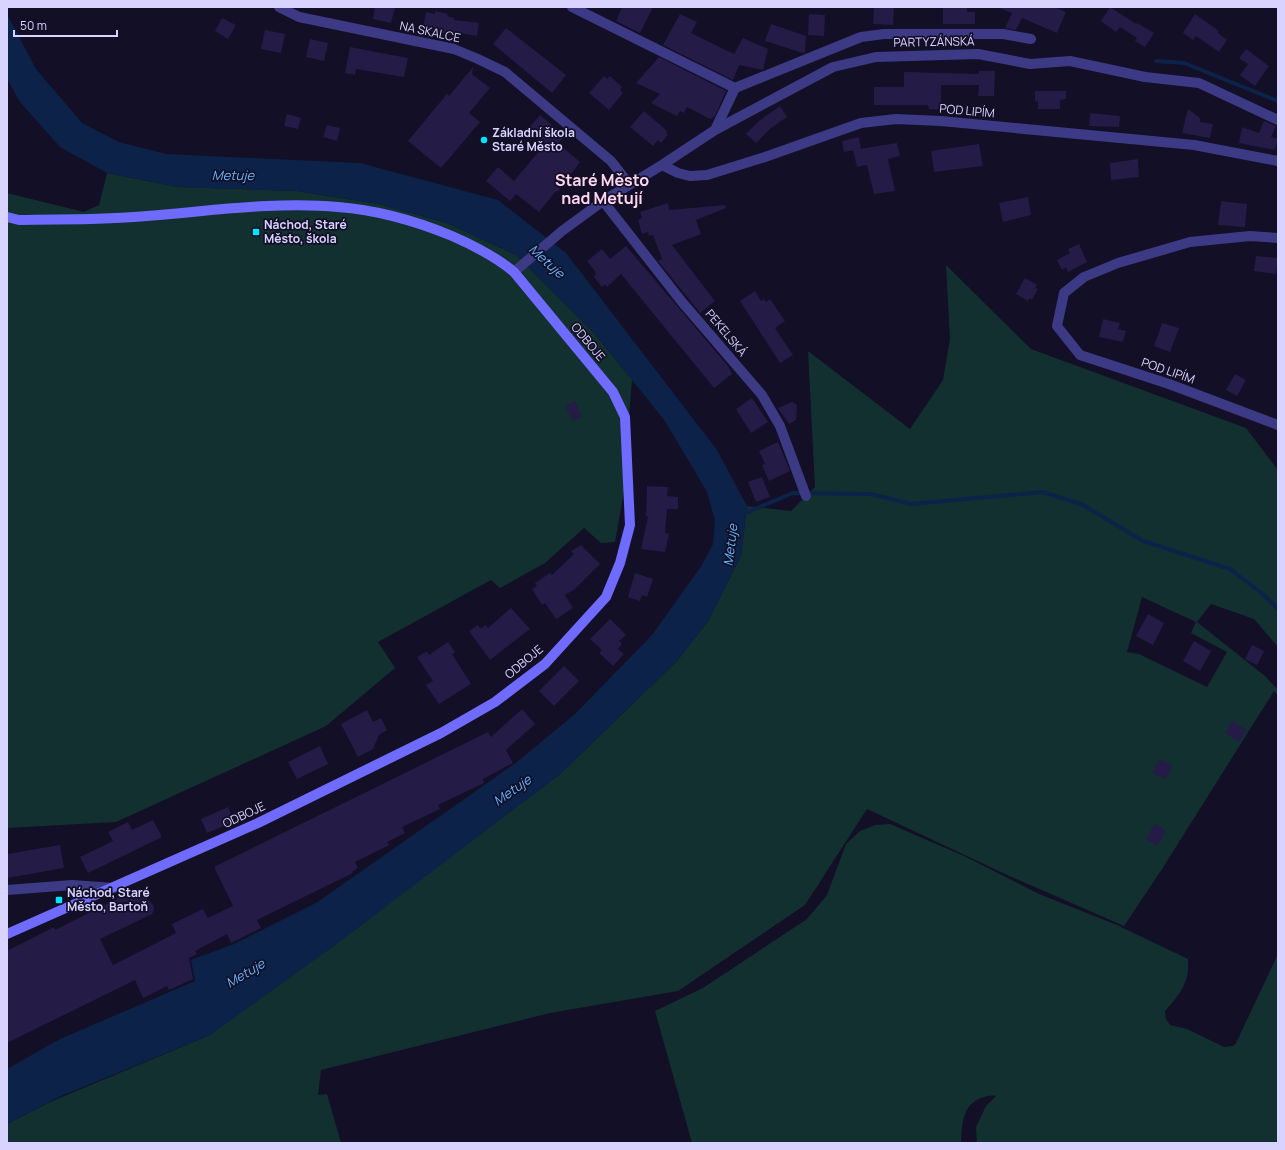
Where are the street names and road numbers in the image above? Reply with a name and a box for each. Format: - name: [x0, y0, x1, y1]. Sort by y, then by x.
- street label: NA SKALCE: [398, 17, 462, 46]
- street label: PARTYZÁNSKÁ: [893, 32, 975, 51]
- street label: POD LIPÍM: [939, 100, 995, 121]
- street label: PEKELSKÁ: [702, 306, 751, 360]
- street label: ODBOJE: [567, 319, 610, 365]
- street label: POD LIPÍM: [1139, 353, 1197, 388]
- street label: ODBOJE: [501, 640, 547, 683]
- street label: ODBOJE: [220, 797, 268, 832]

